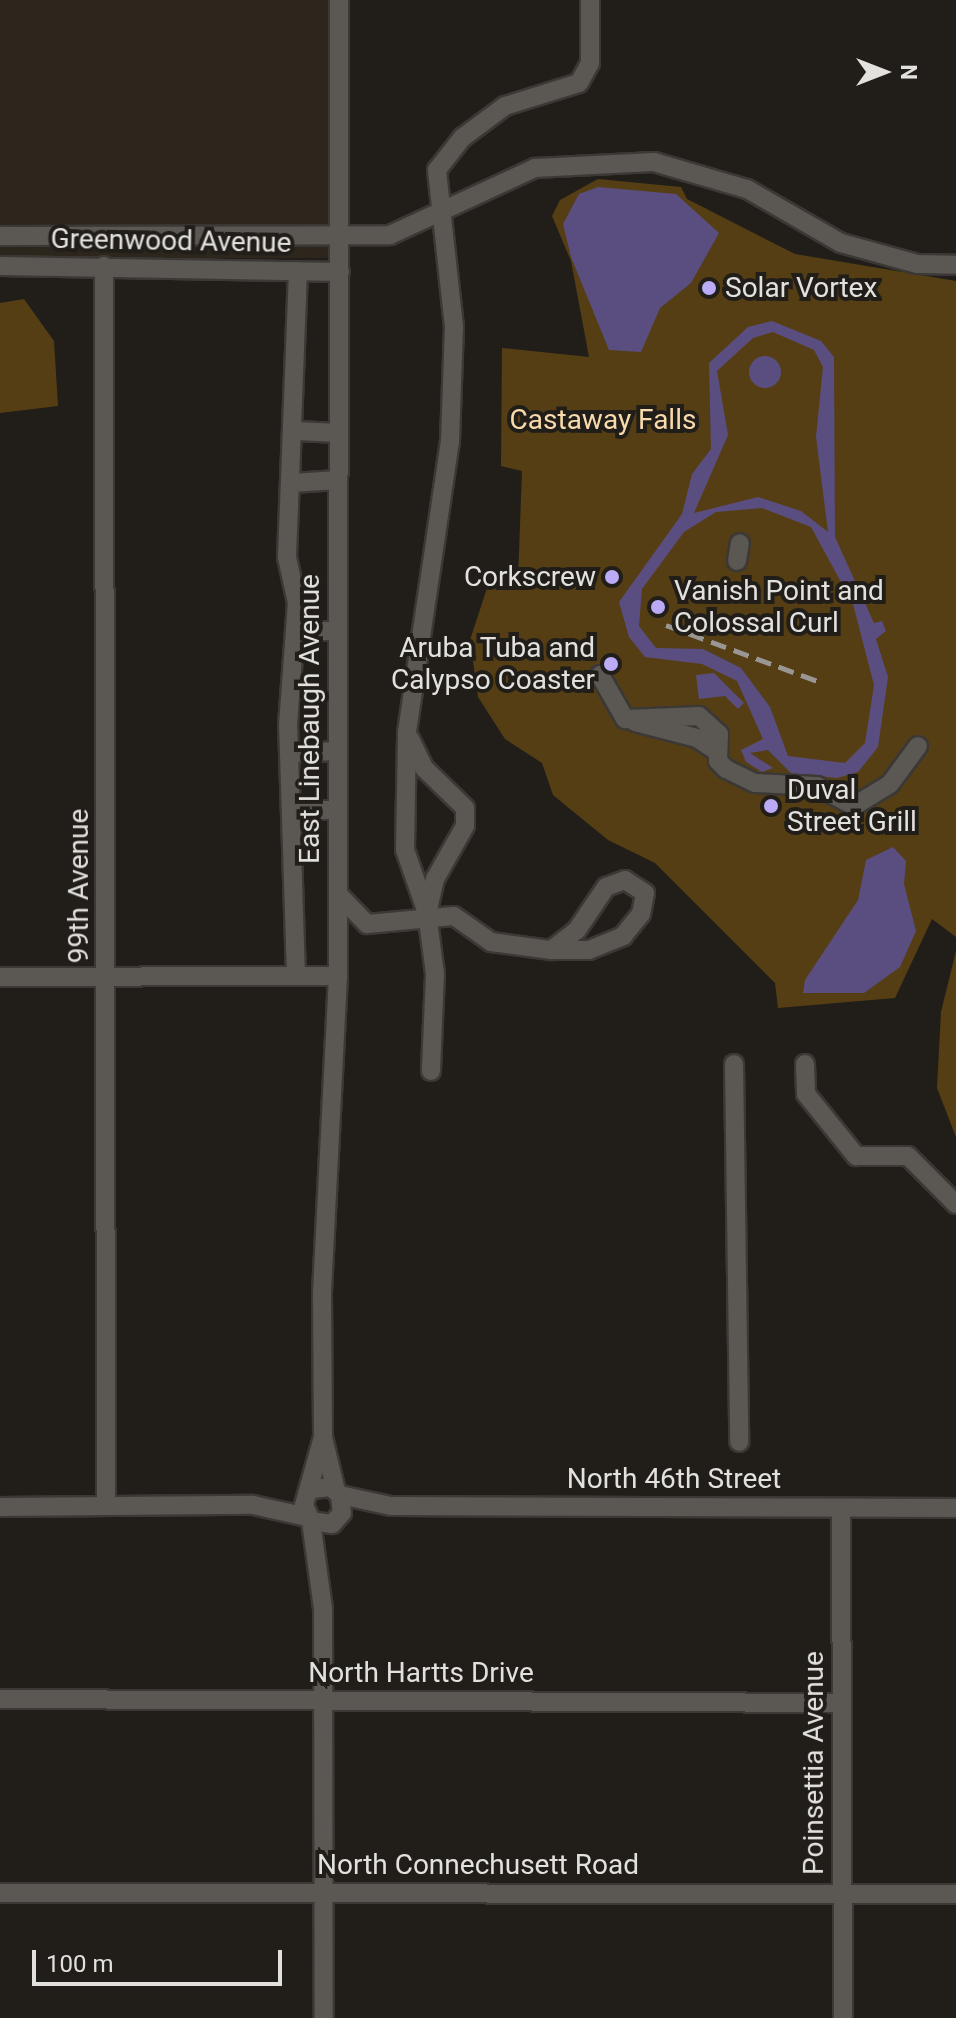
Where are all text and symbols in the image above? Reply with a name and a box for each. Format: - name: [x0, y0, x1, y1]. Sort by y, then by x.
- north arrow: [844, 32, 924, 112]
- text: N: [896, 64, 921, 80]
- street label: Greenwood Avenue: [50, 222, 292, 260]
- place label: Solar Vortex: [725, 271, 877, 305]
- marker: Solar Vortex: [700, 279, 718, 297]
- park label: Castaway Falls: [510, 403, 696, 437]
- place label: Corkscrew: [464, 560, 596, 594]
- marker: Corkscrew: [603, 568, 621, 586]
- street label: East Linebaugh Avenue: [293, 574, 327, 864]
- place label: Vanish Point and Colossal Curl: [674, 574, 884, 640]
- marker: Vanish Point and Colossal Curl: [649, 598, 667, 616]
- place label: Aruba Tuba and Calypso Coaster: [391, 631, 595, 697]
- marker: Aruba Tuba and Calypso Coaster: [602, 655, 620, 673]
- place label: Duval Street Grill: [787, 773, 917, 839]
- marker: Duval Street Grill: [762, 797, 780, 815]
- street label: 99th Avenue: [62, 809, 96, 963]
- street label: North 46th Street: [567, 1462, 781, 1496]
- street label: Poinsettia Avenue: [797, 1651, 831, 1875]
- street label: North Hartts Drive: [308, 1656, 534, 1690]
- street label: North Connechusett Road: [317, 1848, 639, 1882]
- scale bar: [36, 1934, 286, 1984]
- text: 100 m: [46, 1950, 113, 1978]

